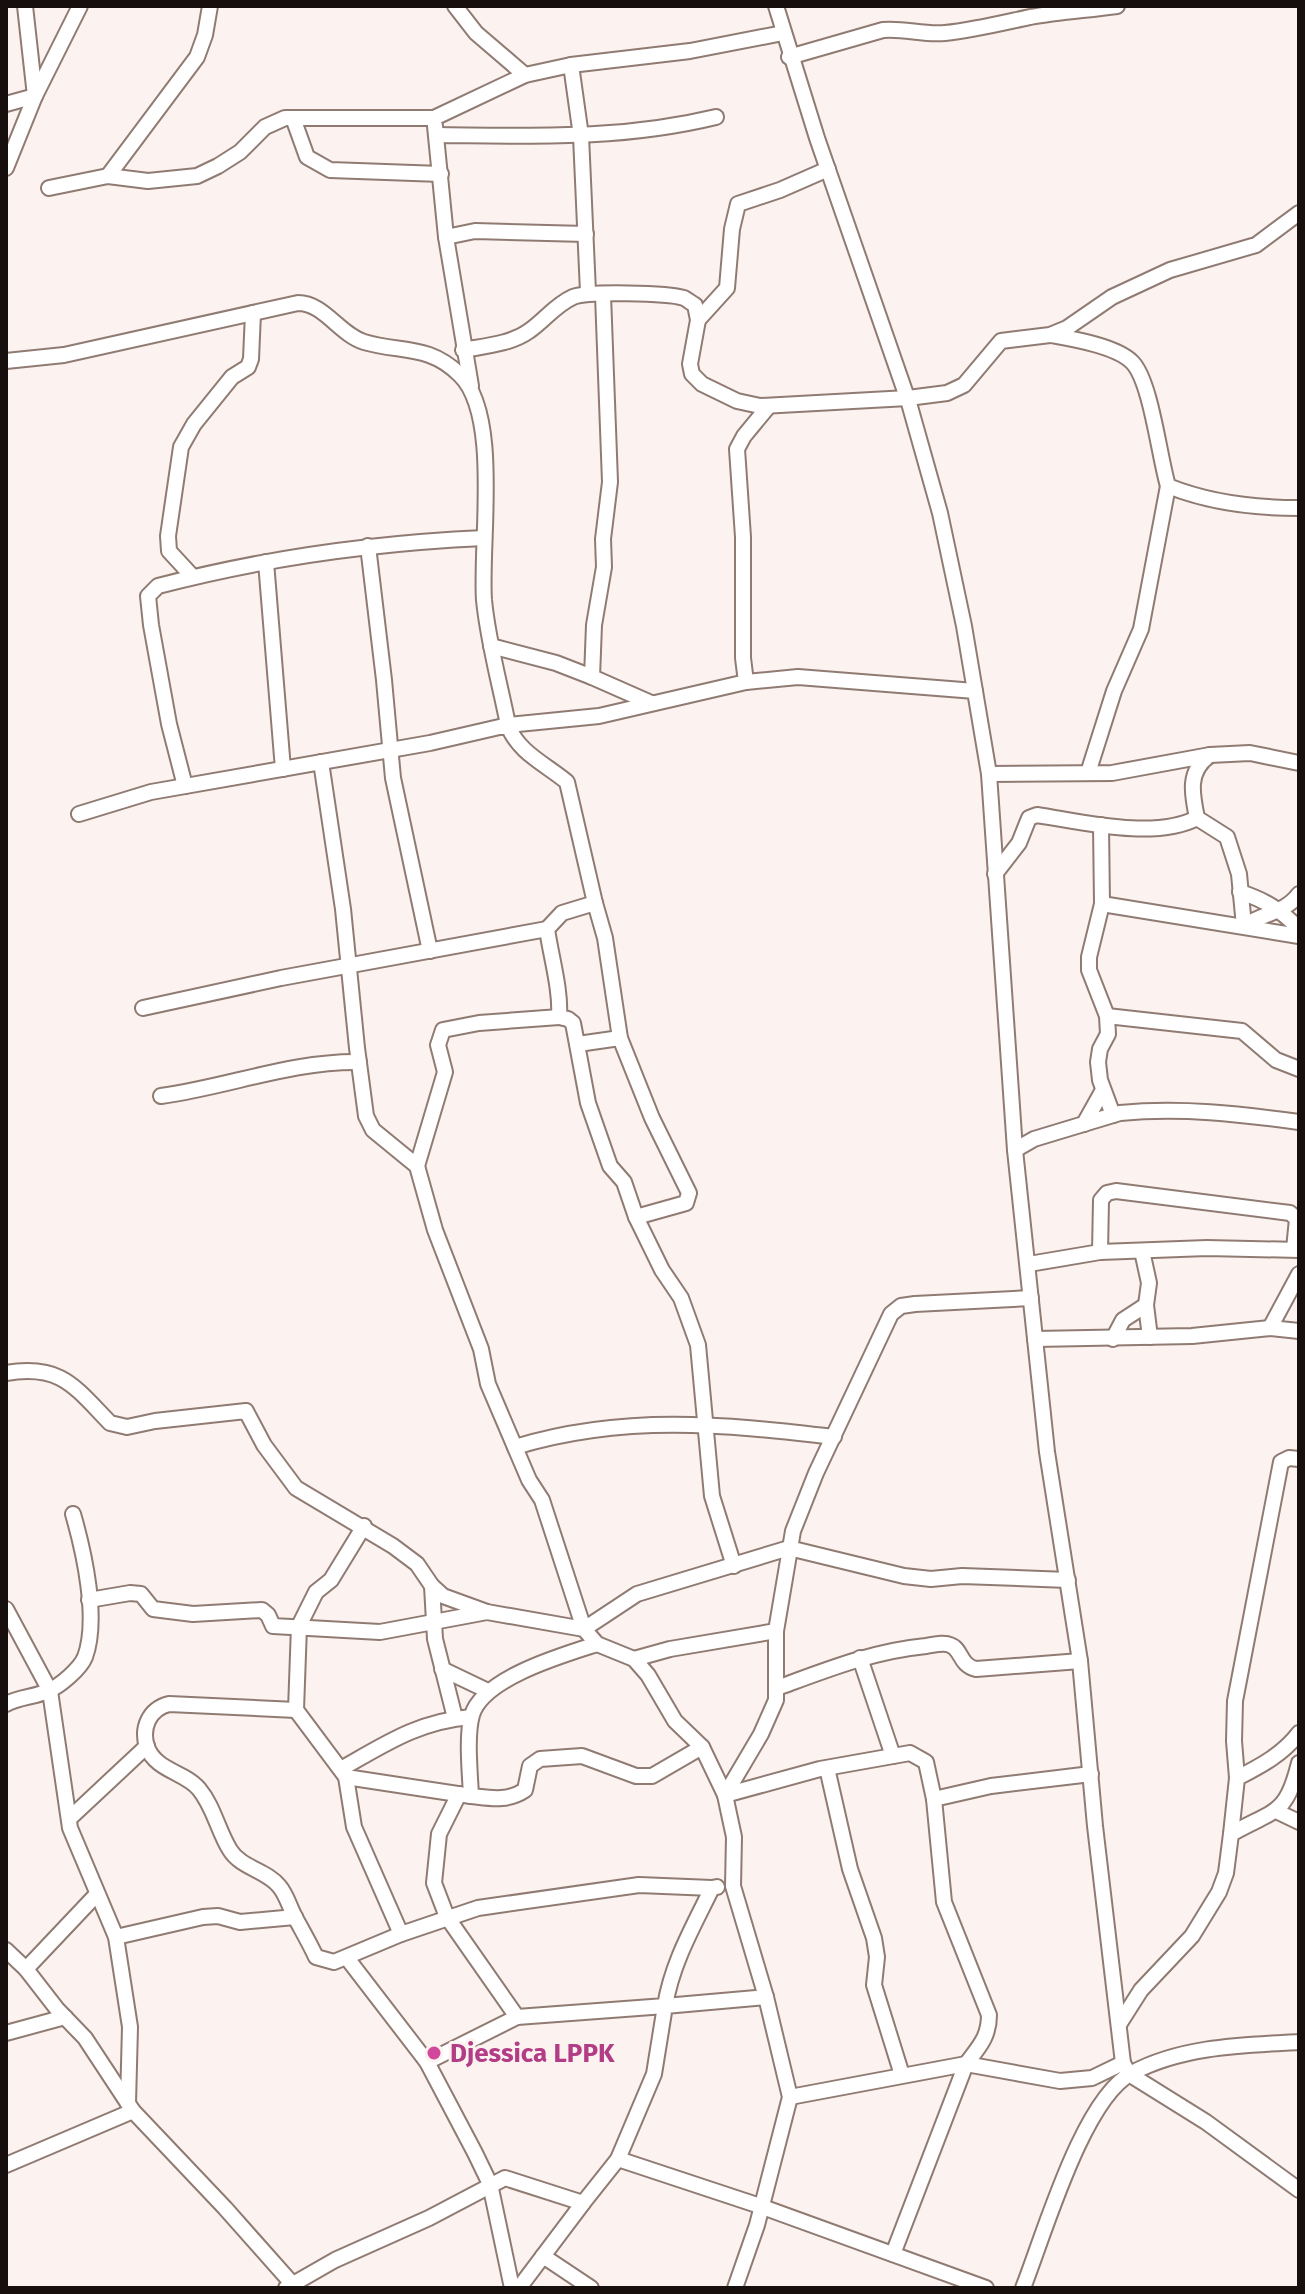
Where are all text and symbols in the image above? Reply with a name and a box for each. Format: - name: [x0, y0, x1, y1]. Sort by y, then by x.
- place label: Djessica LPPK: [450, 2038, 615, 2069]
- marker: Djessica LPPK: [425, 2044, 443, 2062]

